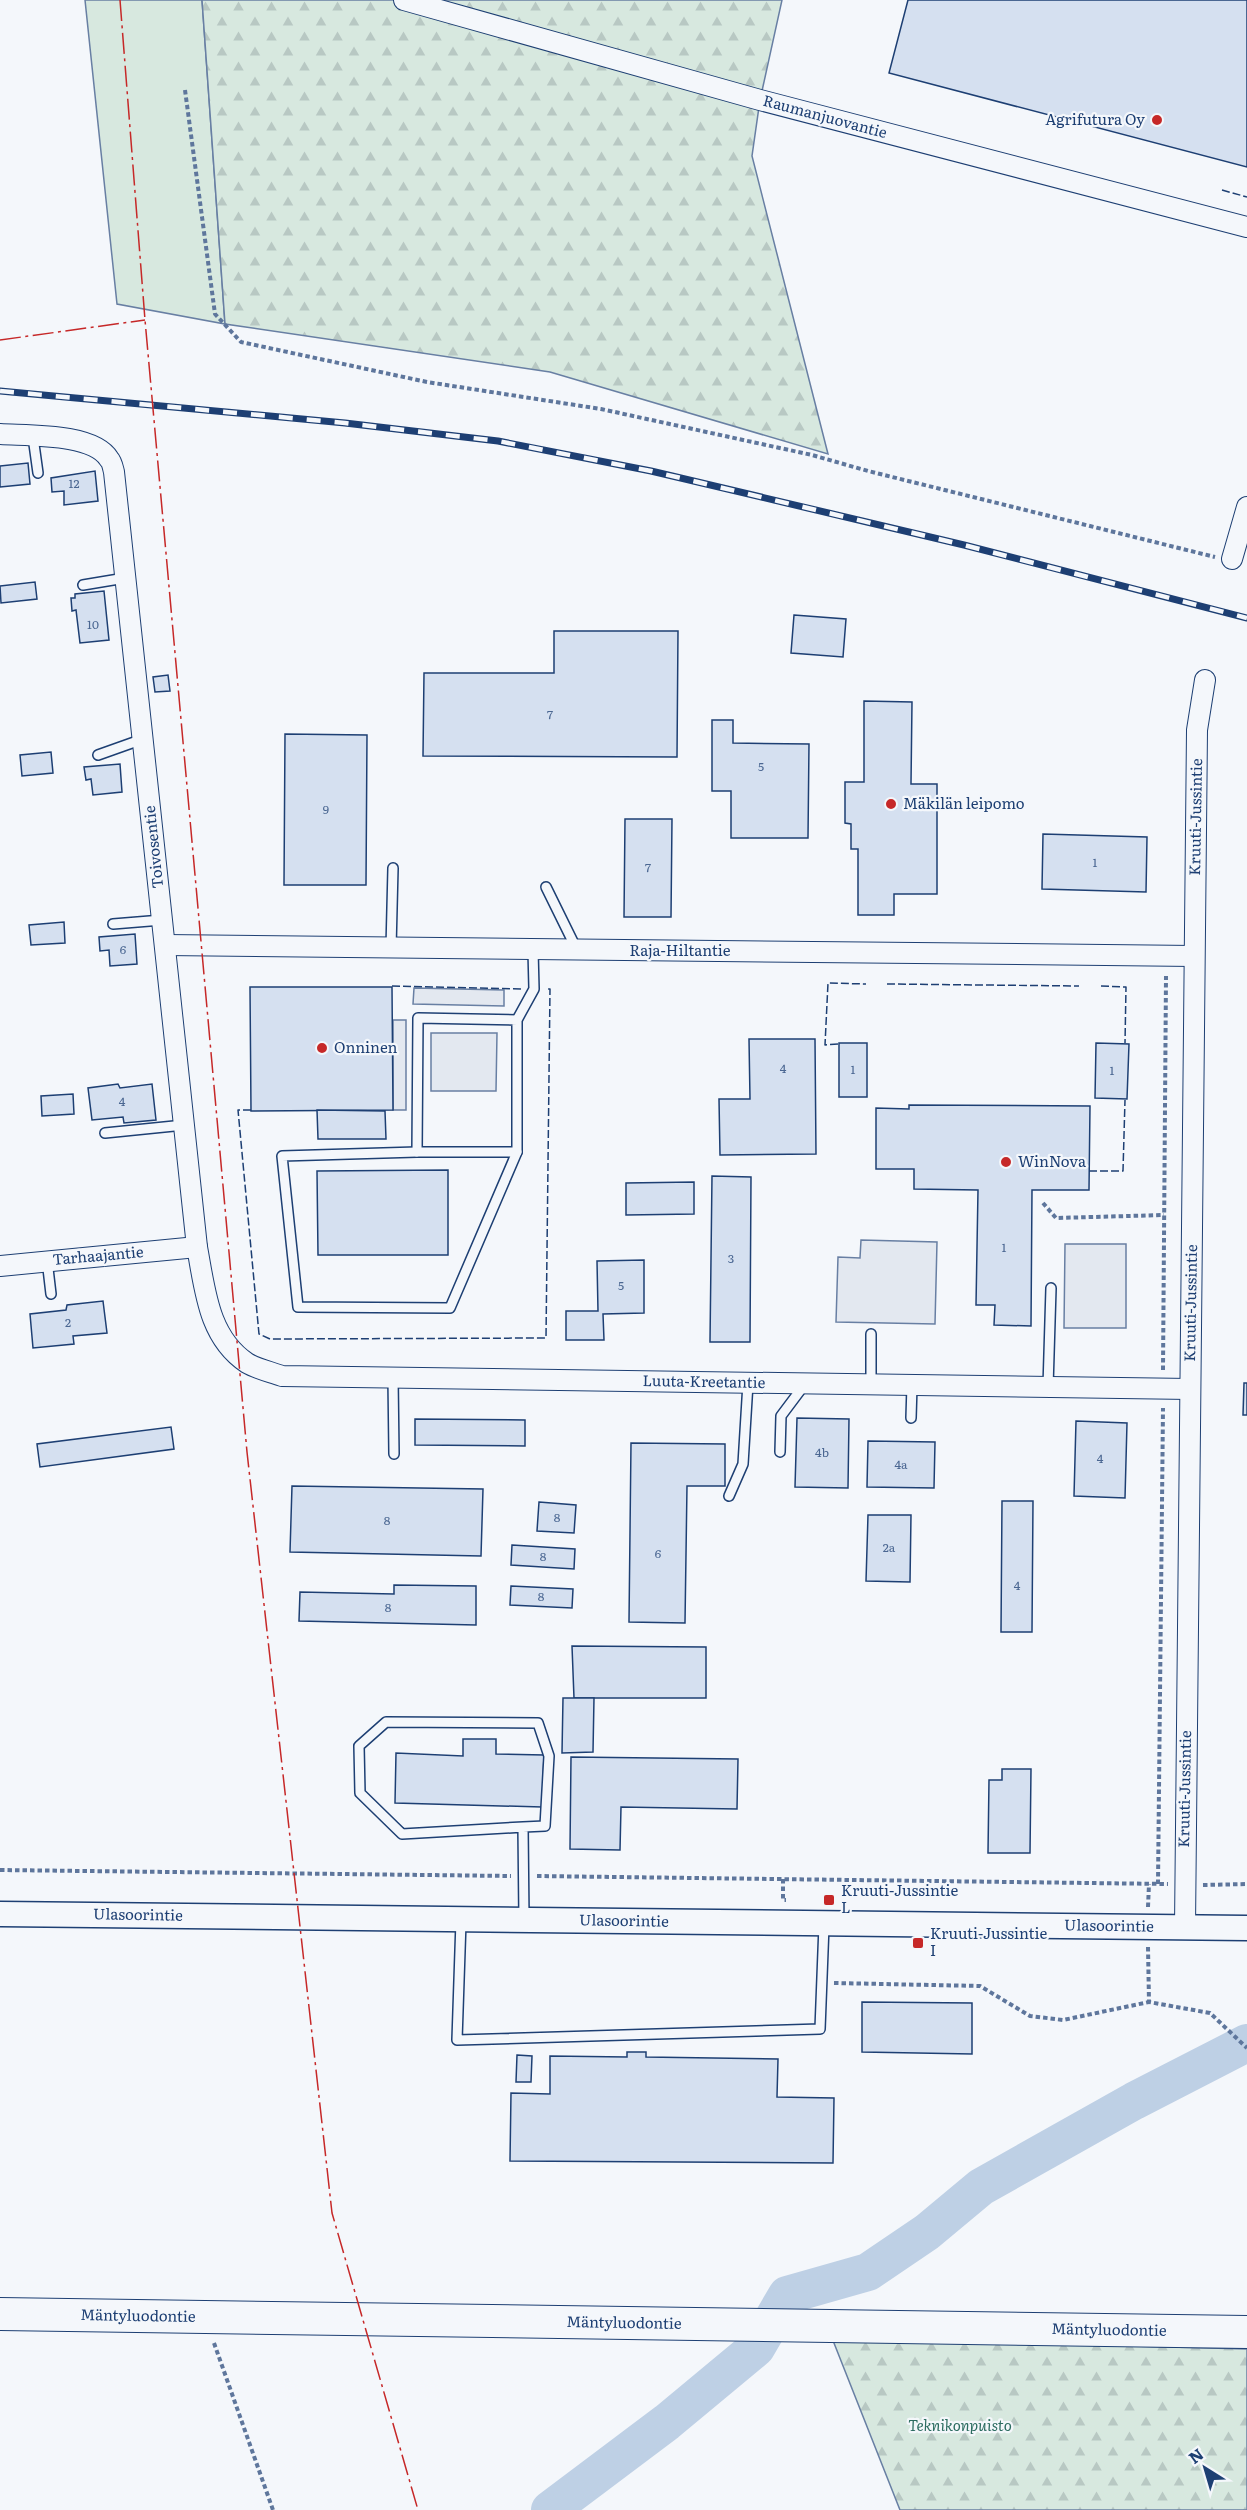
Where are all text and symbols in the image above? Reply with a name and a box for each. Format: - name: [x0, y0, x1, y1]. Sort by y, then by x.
- street label: Raumanjuovantie: [761, 88, 890, 143]
- place label: Agrifutura Oy: [1045, 107, 1145, 130]
- marker: Agrifutura Oy: [1150, 113, 1164, 127]
- house number: 12: [69, 474, 79, 492]
- house number: 10: [87, 615, 99, 633]
- house number: 7: [547, 705, 553, 723]
- house number: 5: [758, 757, 764, 775]
- street label: Kruuti-Jussintie: [1182, 758, 1207, 876]
- place label: Mäkilän leipomo: [903, 791, 1025, 814]
- marker: Mäkilän leipomo: [884, 797, 898, 811]
- house number: 9: [323, 800, 329, 818]
- street label: Toivosentie: [137, 804, 168, 890]
- house number: 1: [1093, 853, 1098, 871]
- house number: 7: [645, 858, 651, 876]
- street label: Raja-Hiltantie: [630, 938, 731, 961]
- house number: 6: [120, 940, 127, 958]
- place label: Onninen: [334, 1035, 398, 1058]
- marker: Onninen: [315, 1041, 329, 1055]
- house number: 4: [780, 1059, 787, 1077]
- house number: 1: [851, 1060, 856, 1078]
- house number: 1: [1110, 1061, 1115, 1079]
- house number: 4: [119, 1092, 126, 1110]
- place label: WinNova: [1018, 1149, 1087, 1172]
- marker: WinNova: [999, 1155, 1013, 1169]
- house number: 1: [1002, 1238, 1007, 1256]
- street label: Tarhaajantie: [51, 1239, 145, 1270]
- street label: Kruuti-Jussintie: [1177, 1244, 1202, 1362]
- house number: 3: [728, 1249, 734, 1267]
- house number: 5: [618, 1276, 624, 1294]
- house number: 2: [65, 1313, 71, 1331]
- street label: Luuta-Kreetantie: [642, 1368, 766, 1393]
- house number: 4b: [815, 1443, 829, 1461]
- house number: 4: [1097, 1449, 1104, 1467]
- house number: 4a: [894, 1455, 908, 1473]
- house number: 8: [554, 1508, 561, 1526]
- house number: 8: [384, 1511, 391, 1529]
- house number: 2a: [883, 1538, 896, 1556]
- house number: 6: [655, 1544, 662, 1562]
- house number: 8: [540, 1547, 547, 1565]
- house number: 4: [1014, 1576, 1021, 1594]
- house number: 8: [538, 1587, 545, 1605]
- house number: 8: [385, 1598, 392, 1616]
- street label: Kruuti-Jussintie: [1171, 1730, 1196, 1848]
- place label: Kruuti-Jussintie L: [841, 1878, 959, 1918]
- marker: Kruuti-Jussintie L: [822, 1893, 836, 1907]
- street label: Ulasoorintie: [93, 1901, 183, 1926]
- street label: Ulasoorintie: [579, 1907, 669, 1932]
- street label: Ulasoorintie: [1064, 1912, 1154, 1937]
- place label: Kruuti-Jussintie I: [930, 1921, 1048, 1961]
- marker: Kruuti-Jussintie I: [911, 1936, 925, 1950]
- street label: Mäntyluodontie: [80, 2302, 196, 2327]
- street label: Mäntyluodontie: [566, 2309, 682, 2334]
- street label: Mäntyluodontie: [1051, 2316, 1167, 2341]
- park label: Teknikonpuisto: [908, 2413, 1012, 2436]
- north arrow: [1175, 2438, 1235, 2498]
- text: N: [1183, 2442, 1208, 2469]

